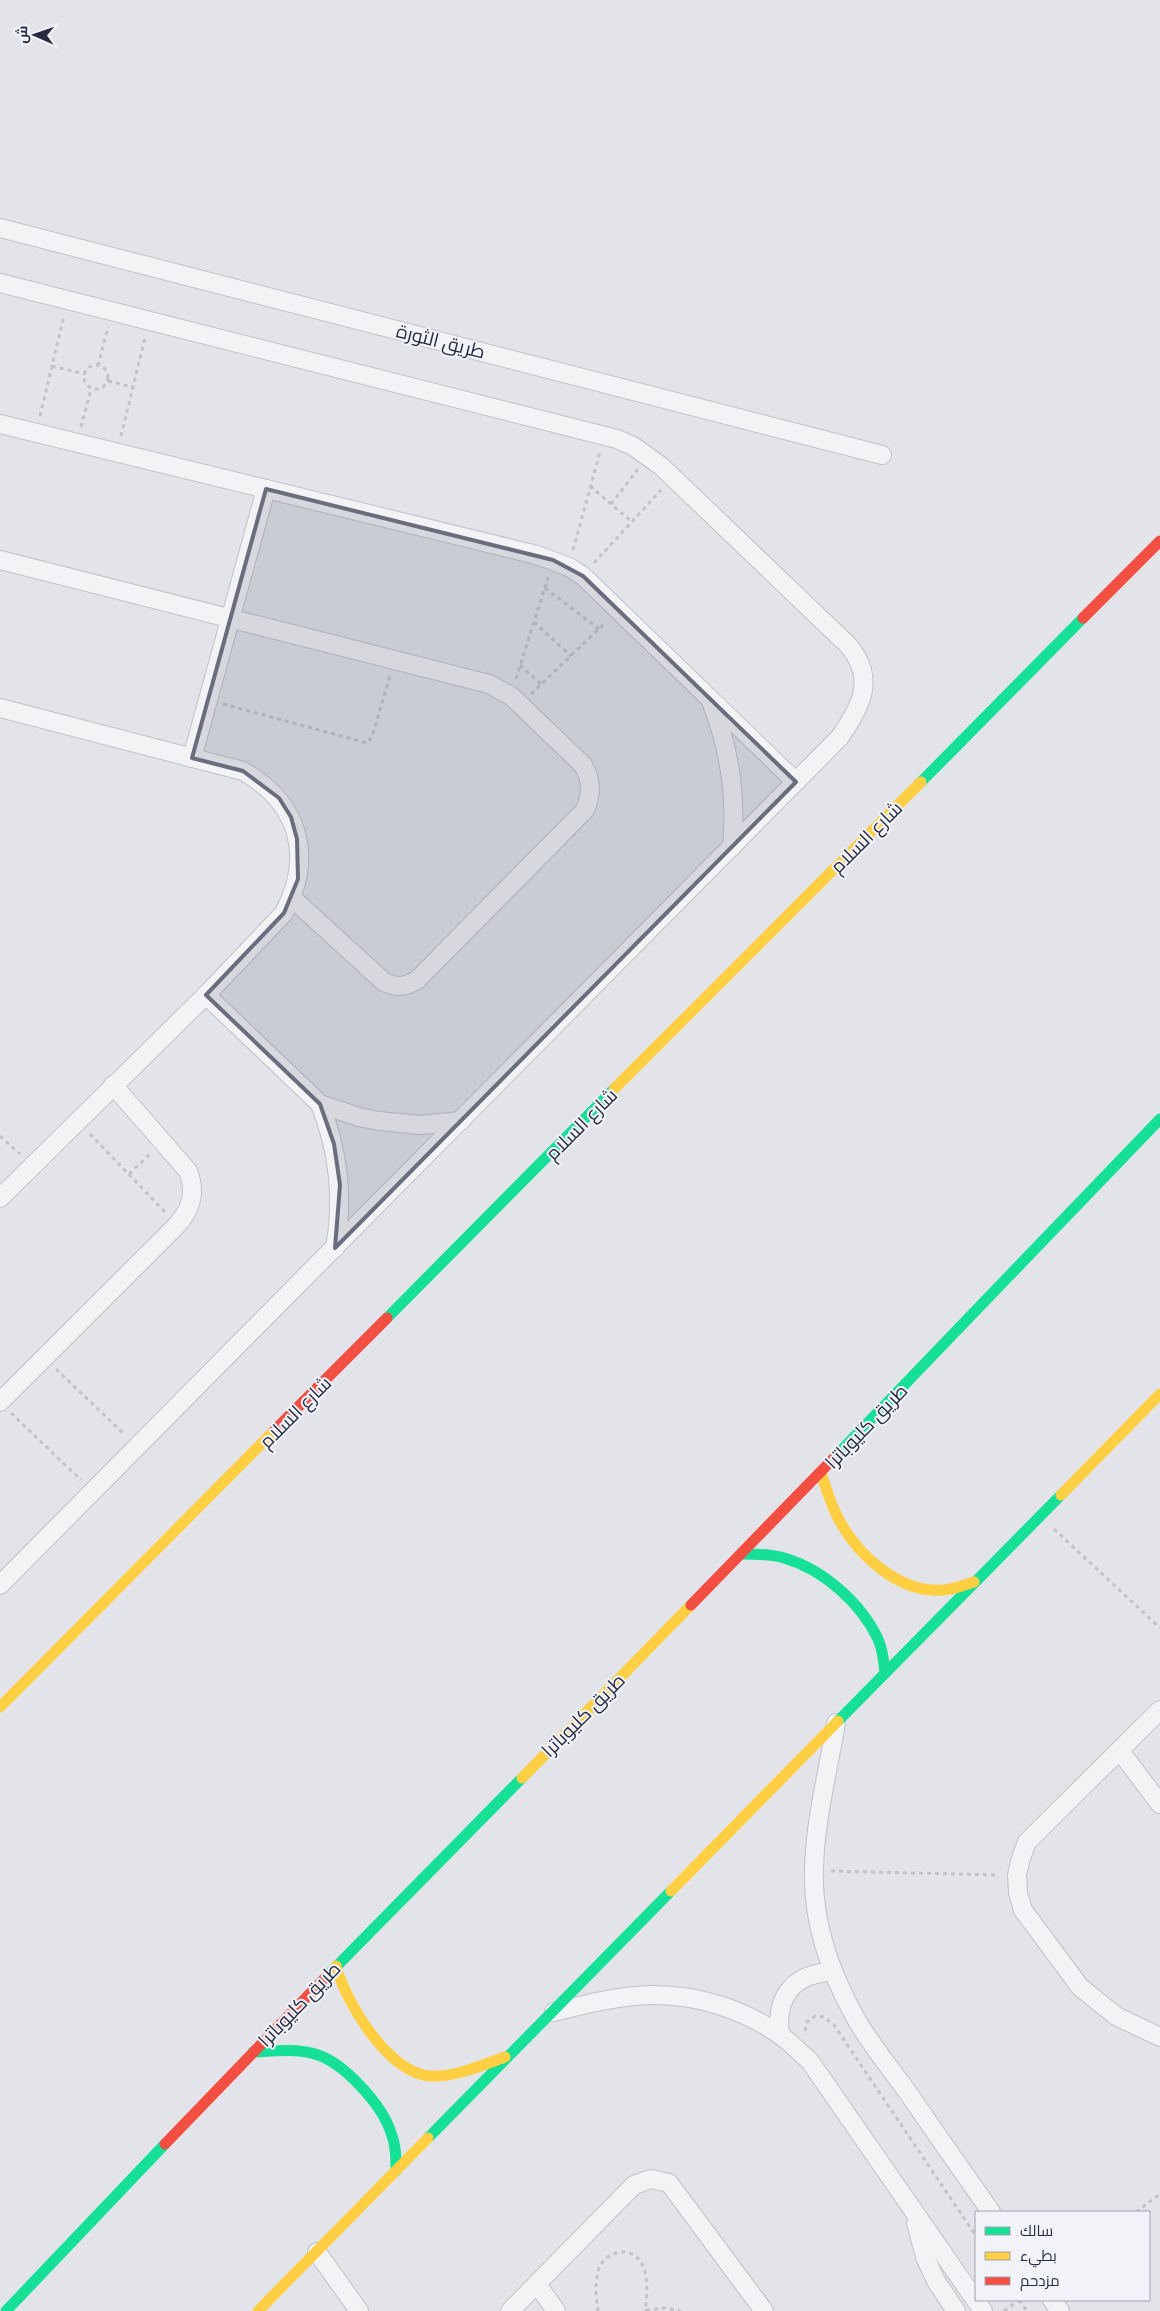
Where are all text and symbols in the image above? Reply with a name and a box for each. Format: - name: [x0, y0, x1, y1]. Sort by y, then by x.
- north arrow: [10, 10, 60, 60]
- text: ش: [13, 25, 31, 44]
- street label: طريق الثورة: [394, 319, 488, 365]
- street label: شارع السلام: [826, 797, 909, 880]
- street label: شارع السلام: [541, 1084, 624, 1167]
- street label: شارع السلام: [255, 1372, 338, 1455]
- street label: طريق كليوباترا: [820, 1379, 913, 1474]
- street label: طريق كليوباترا: [537, 1669, 631, 1763]
- street label: طريق كليوباترا: [253, 1957, 346, 2052]
- legend: [975, 2211, 1150, 2301]
- text: سالك: [1020, 2222, 1053, 2240]
- text: بطيء: [1020, 2247, 1057, 2268]
- text: مزدحم: [1020, 2272, 1060, 2291]

